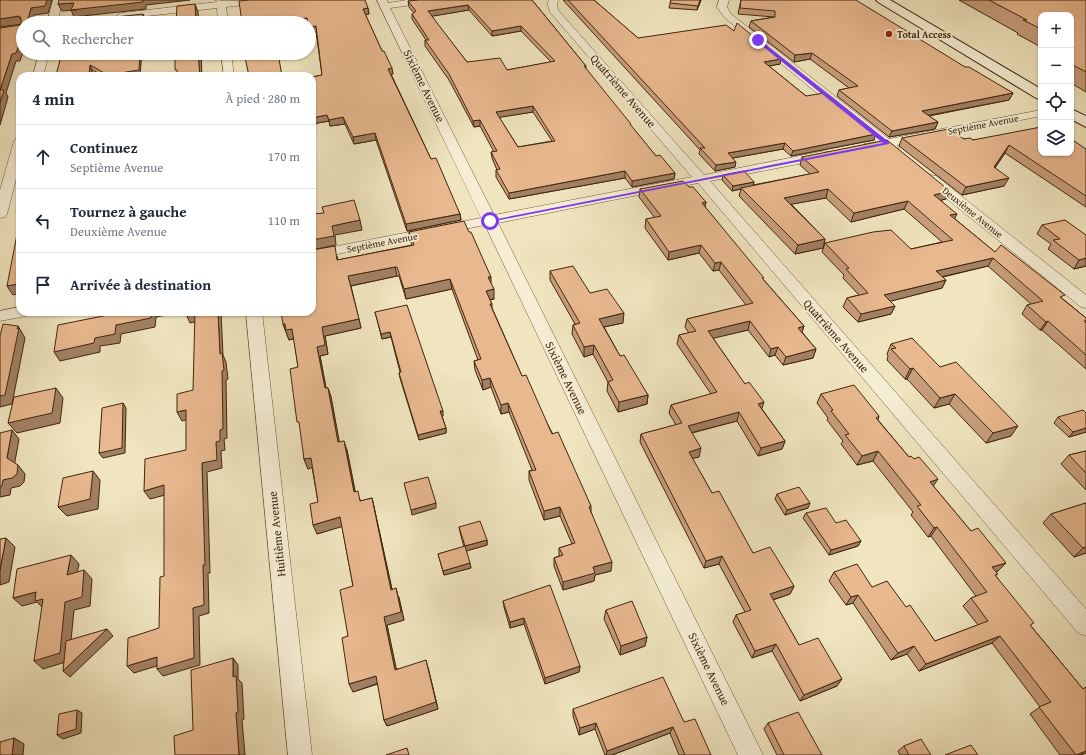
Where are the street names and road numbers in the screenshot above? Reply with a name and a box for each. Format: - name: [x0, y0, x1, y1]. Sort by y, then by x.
- street label: Sixième Avenue: [399, 46, 450, 125]
- street label: Quatrième Avenue: [587, 50, 660, 131]
- street label: Septième Avenue: [946, 110, 1020, 139]
- street label: Deuxième Avenue: [939, 183, 1007, 242]
- street label: Septième Avenue: [345, 228, 419, 257]
- street label: Quatrième Avenue: [800, 295, 873, 376]
- street label: Sixième Avenue: [541, 338, 592, 417]
- street label: Huitième Avenue: [264, 490, 289, 578]
- street label: Sixième Avenue: [684, 629, 735, 708]

